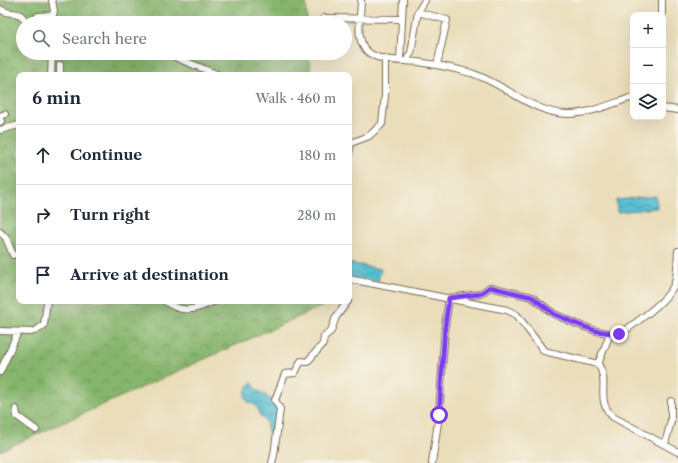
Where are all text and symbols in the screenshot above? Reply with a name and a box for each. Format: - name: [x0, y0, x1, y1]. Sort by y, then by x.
- map controls: [630, 12, 666, 120]
- button: +: [630, 12, 666, 48]
- search box: [16, 16, 352, 60]
- icon: search: [30, 27, 52, 49]
- text: Search here: [62, 29, 147, 48]
- button: −: [630, 48, 666, 84]
- button: layers: [630, 84, 666, 120]
- text: 6 min: [32, 88, 81, 108]
- text: Walk · 460 m: [255, 90, 336, 106]
- icon: ahead: [32, 144, 54, 166]
- text: Continue: [70, 145, 142, 164]
- text: 180 m: [299, 147, 336, 163]
- icon: right: [32, 204, 54, 226]
- text: Turn right: [70, 205, 150, 224]
- text: 280 m: [297, 207, 336, 223]
- icon: arrive: [32, 264, 54, 286]
- text: Arrive at destination: [70, 265, 229, 284]
- route end: [610, 325, 628, 343]
- route start: [430, 406, 448, 424]

